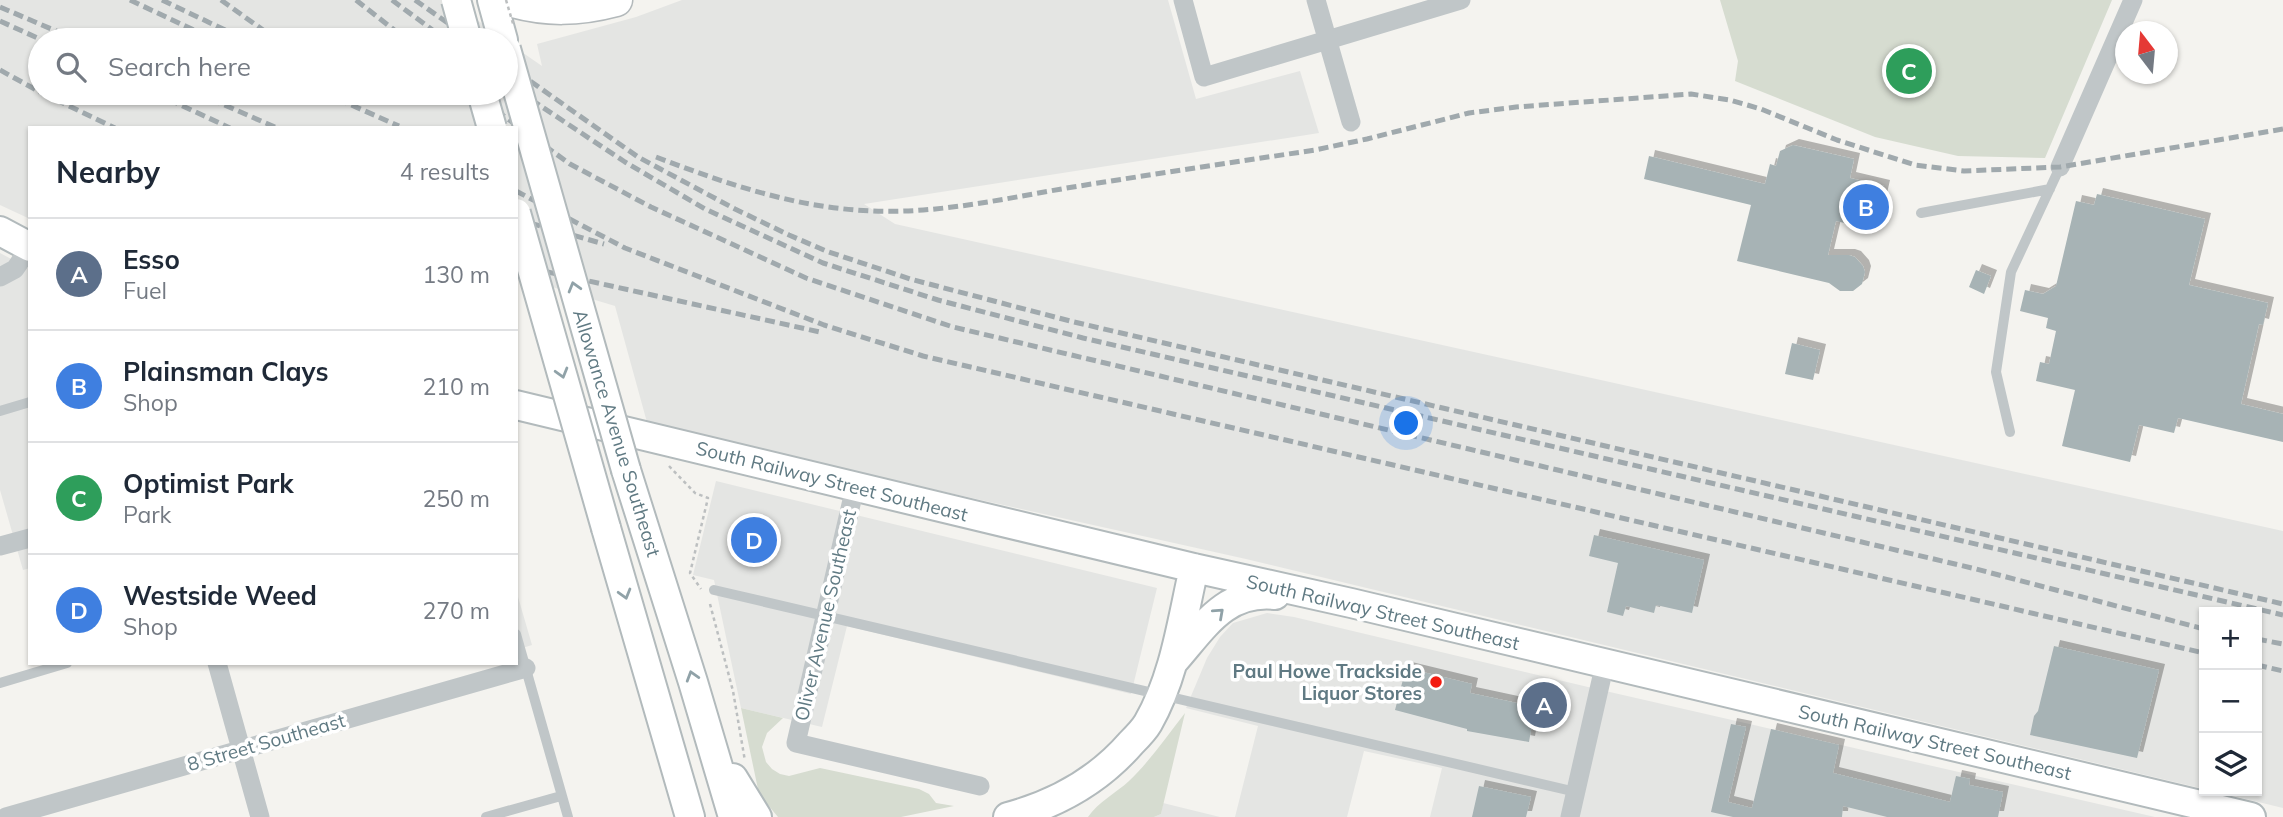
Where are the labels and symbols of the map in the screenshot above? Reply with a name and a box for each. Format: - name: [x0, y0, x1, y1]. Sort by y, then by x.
- north arrow: [2115, 21, 2178, 84]
- pin: C: [1886, 45, 1932, 97]
- pin: B: [1843, 181, 1889, 233]
- one-way arrow: [567, 281, 582, 293]
- street label: Allowance Avenue Southeast: [568, 306, 666, 560]
- one-way arrow: [553, 367, 568, 379]
- your location: [1389, 406, 1423, 440]
- street label: South Railway Street Southeast: [694, 436, 971, 527]
- street label: Oliver Avenue Southeast: [789, 507, 861, 723]
- pin: D: [731, 514, 777, 566]
- street label: South Railway Street Southeast: [1244, 569, 1522, 655]
- one-way arrow: [617, 588, 632, 600]
- one-way arrow: [1211, 608, 1224, 621]
- place label: Paul Howe Trackside Liquor Stores: [1233, 659, 1422, 705]
- one-way arrow: [685, 671, 700, 683]
- marker: Paul Howe Trackside Liquor Stores: [1428, 674, 1444, 690]
- pin: A: [1521, 679, 1567, 731]
- street label: South Railway Street Southeast: [1796, 699, 2074, 785]
- street label: 8 Street Southeast: [184, 708, 348, 776]

